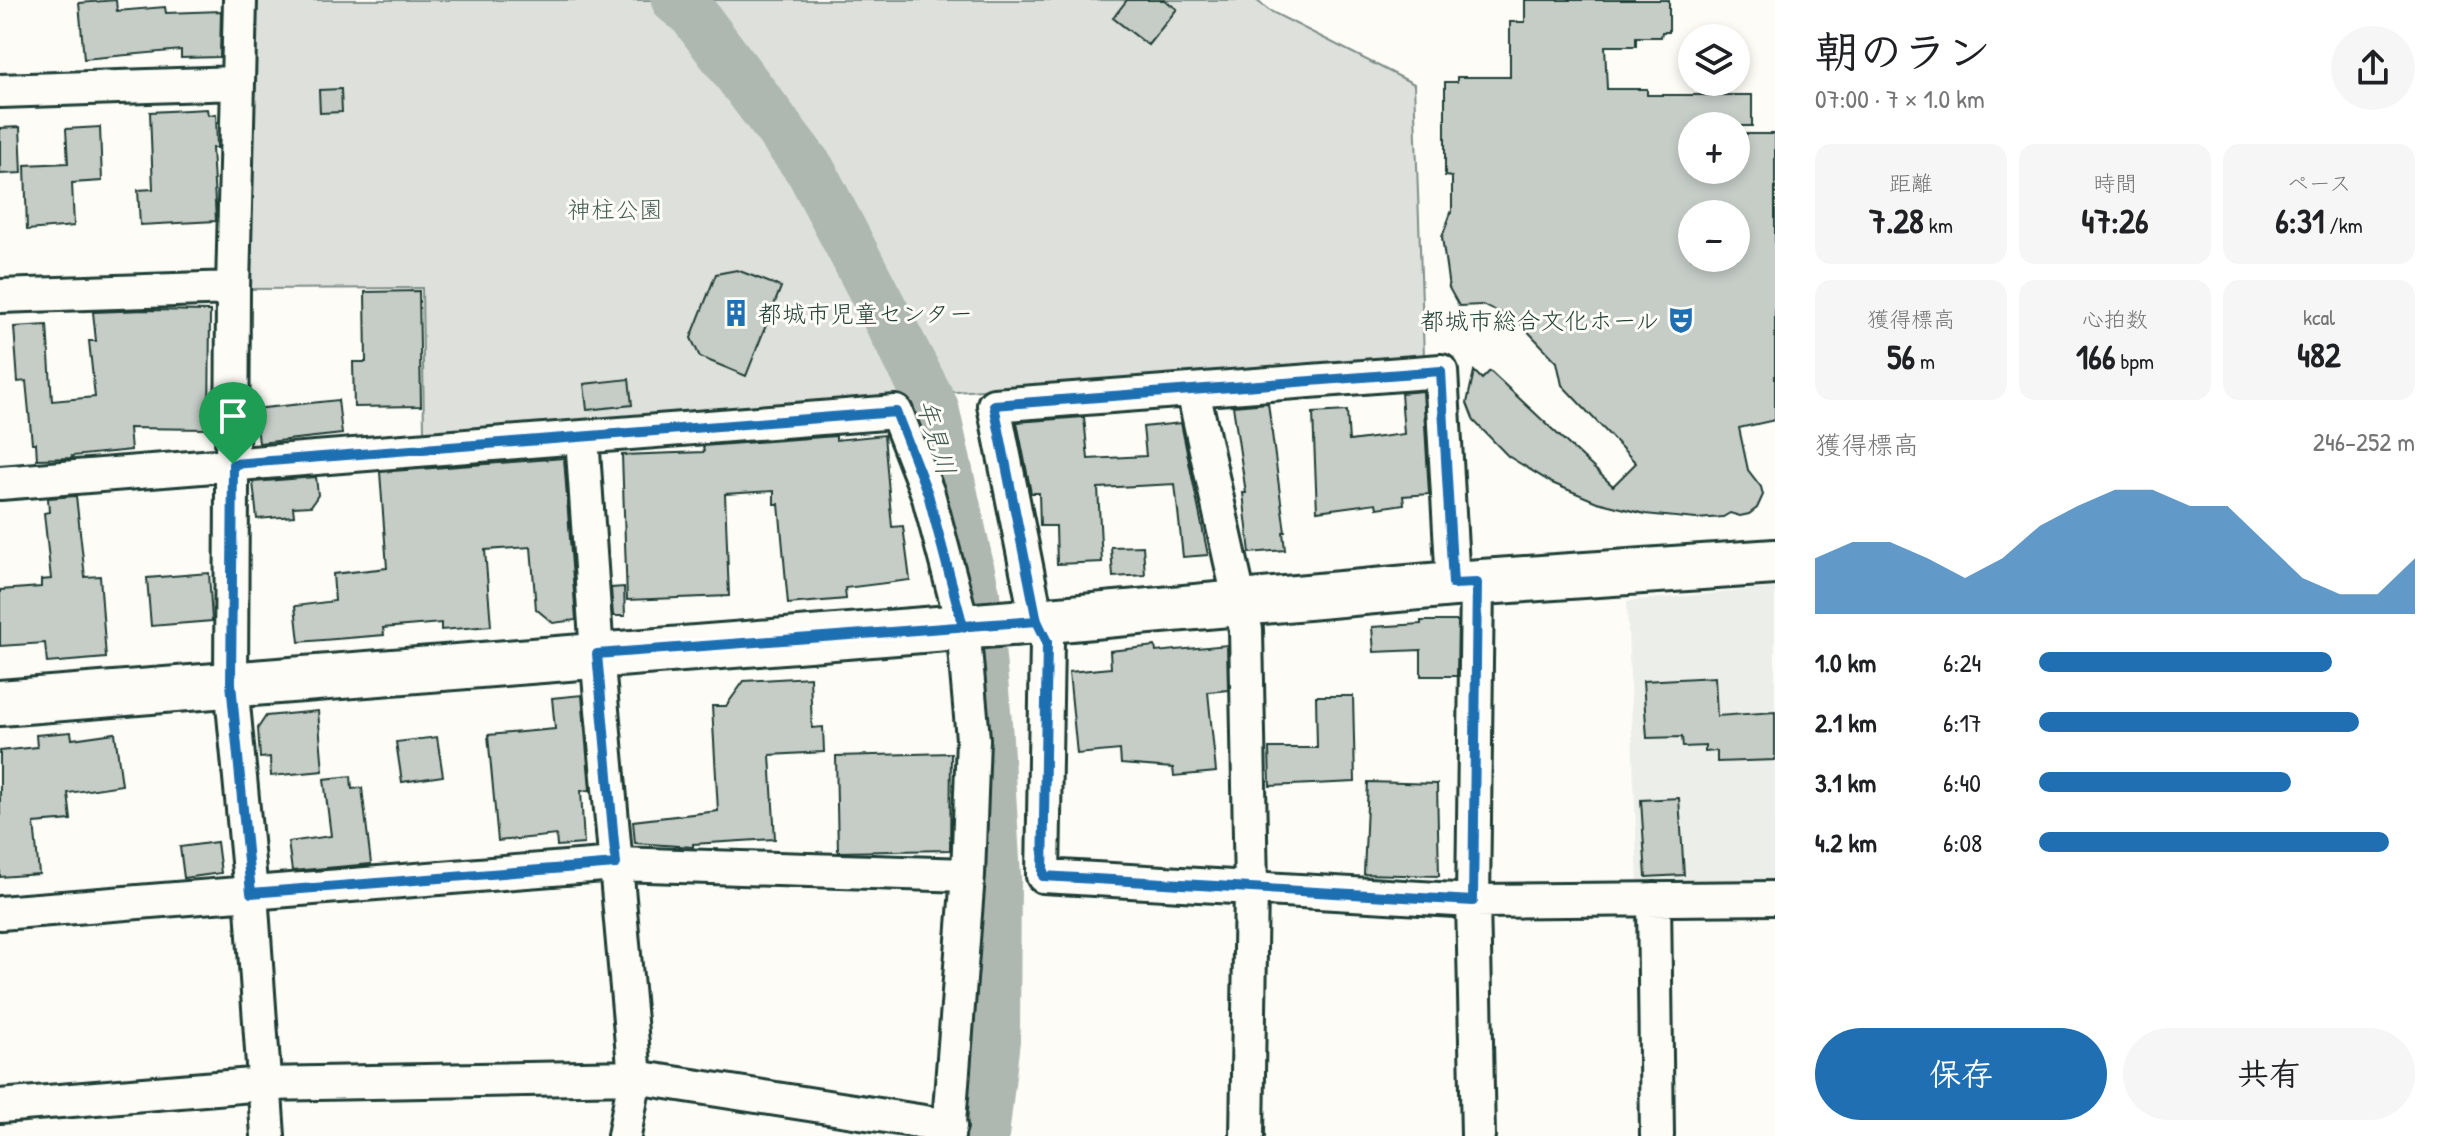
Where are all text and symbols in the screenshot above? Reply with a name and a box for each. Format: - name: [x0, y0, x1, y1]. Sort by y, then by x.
- text: 朝のラン: [1815, 21, 1991, 81]
- map controls: [1678, 24, 1750, 272]
- button: layers: [1678, 24, 1750, 96]
- button: share: [2331, 26, 2415, 110]
- text: 07:00 · 7 × 1.0 km: [1815, 81, 1985, 116]
- button: +: [1678, 112, 1750, 184]
- text: 距離: [1889, 168, 1933, 198]
- text: 時間: [2093, 168, 2137, 198]
- text: ペース: [2287, 168, 2351, 198]
- park label: 神柱公園: [567, 193, 663, 225]
- text: 7.28: [1869, 198, 1924, 244]
- text: 47:26: [2082, 198, 2148, 244]
- text: 6:31: [2275, 198, 2324, 244]
- button: −: [1678, 200, 1750, 272]
- text: km: [1924, 210, 1953, 240]
- text: /km: [2324, 210, 2363, 240]
- place label: 都城市児童センター: [758, 297, 973, 329]
- building icon: 都城市児童センター: [721, 298, 751, 328]
- text: kcal: [2303, 302, 2335, 332]
- place label: 都城市総合文化ホール: [1420, 304, 1659, 336]
- text: 獲得標高: [1867, 304, 1955, 334]
- text: 心拍数: [2082, 304, 2148, 334]
- theatre icon: 都城市総合文化ホール: [1666, 305, 1696, 335]
- text: 482: [2297, 332, 2341, 378]
- text: 56: [1887, 334, 1915, 380]
- text: 166: [2076, 334, 2115, 380]
- text: m: [1915, 346, 1935, 376]
- text: bpm: [2115, 346, 2154, 376]
- pin: [199, 382, 267, 464]
- icon: arrive: [211, 394, 255, 438]
- water label: 年見川: [909, 395, 965, 479]
- text: 246–252 m: [2313, 424, 2415, 459]
- text: 獲得標高: [1815, 427, 1919, 462]
- text: 1.0 km: [1815, 645, 1876, 680]
- text: 6:24: [1943, 645, 1981, 680]
- text: 2.1 km: [1815, 705, 1877, 740]
- text: 6:17: [1943, 705, 1982, 740]
- text: 3.1 km: [1815, 765, 1876, 800]
- text: 6:40: [1943, 765, 1981, 800]
- text: 4.2 km: [1815, 825, 1877, 860]
- text: 6:08: [1943, 825, 1982, 860]
- button: 保存: [1815, 1028, 2107, 1120]
- button: 共有: [2123, 1028, 2415, 1120]

